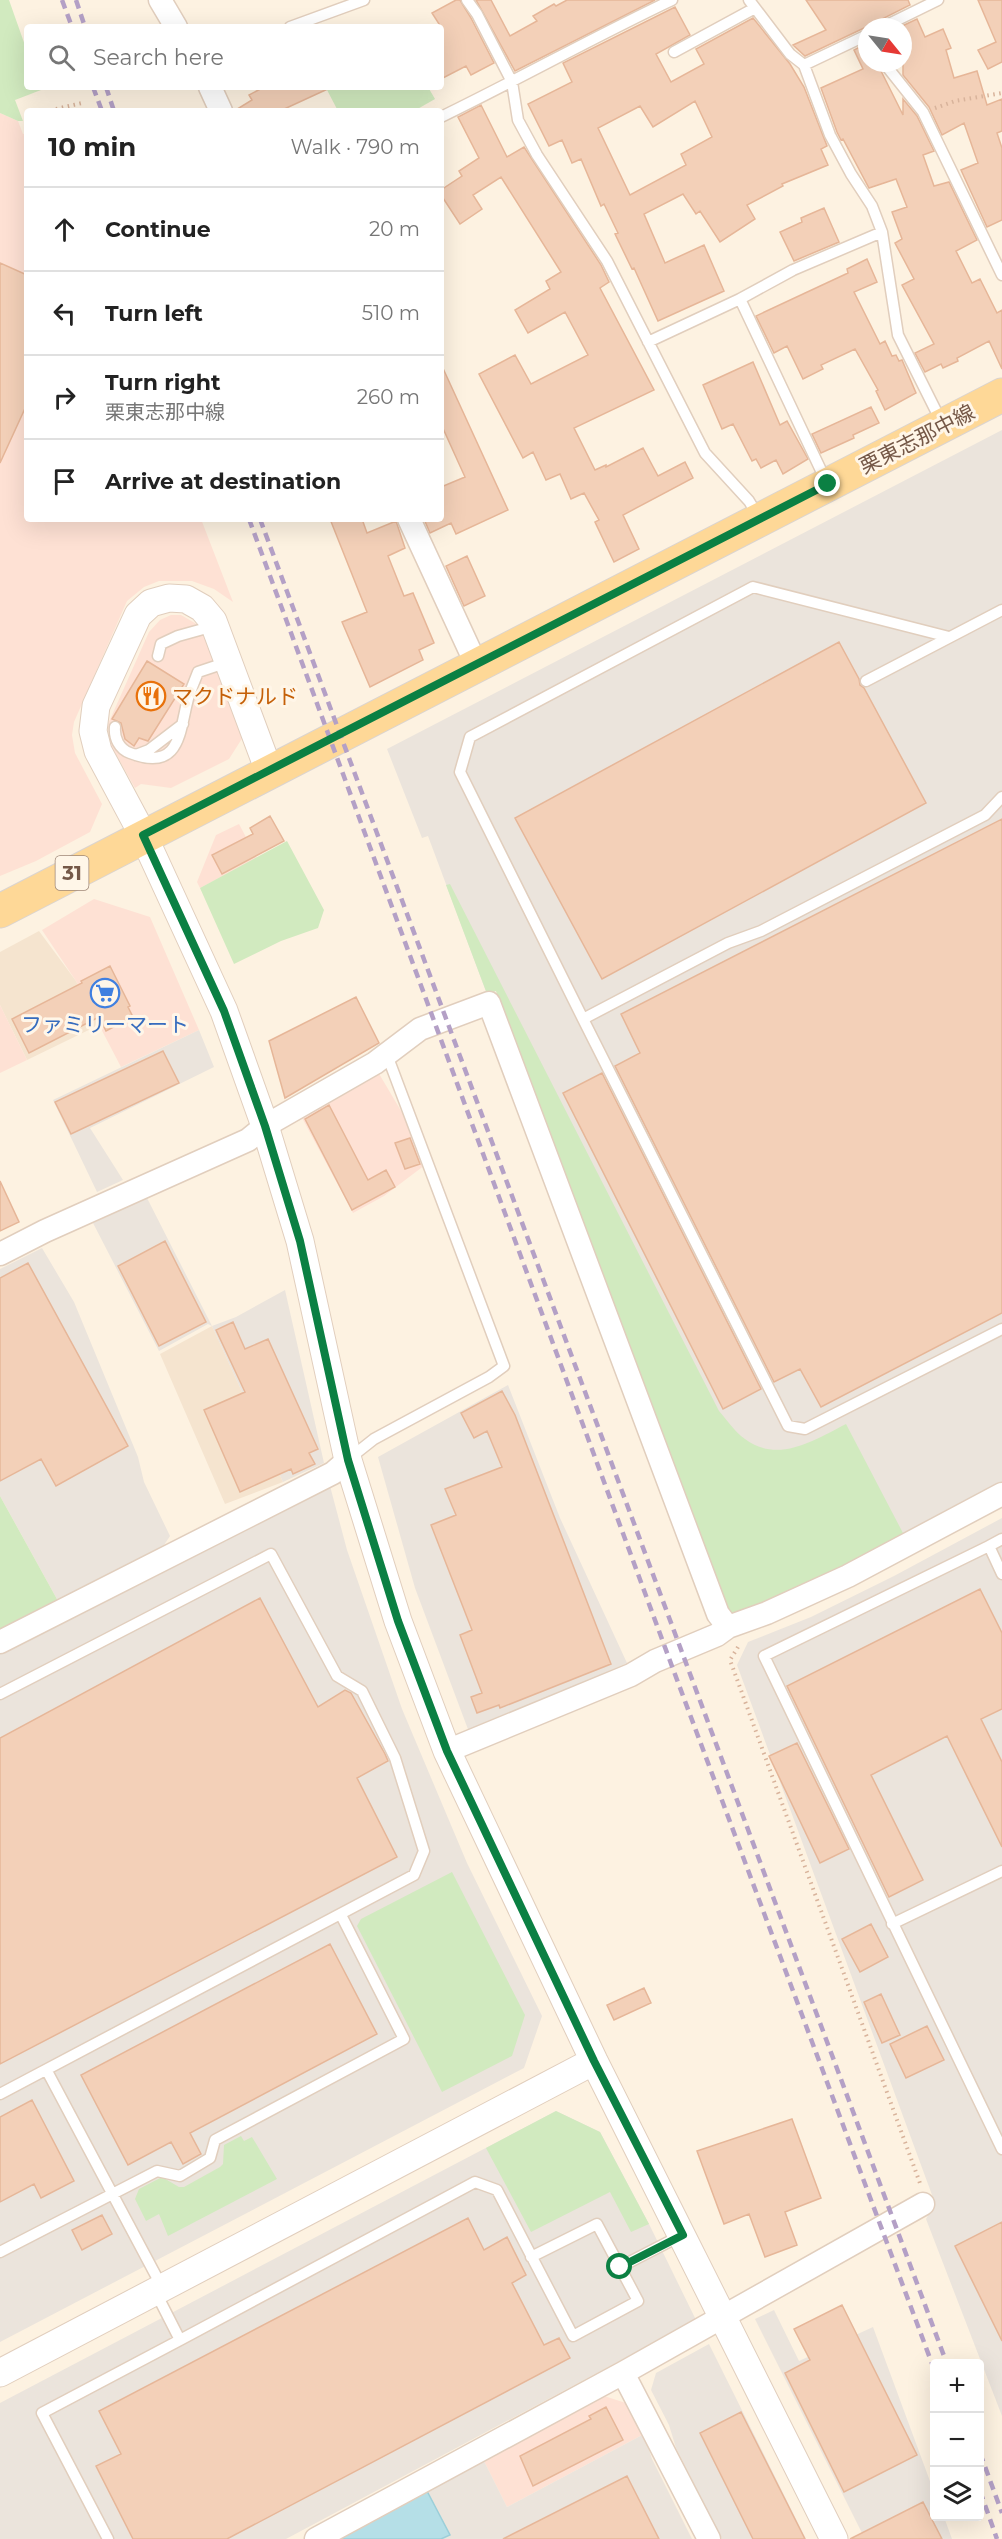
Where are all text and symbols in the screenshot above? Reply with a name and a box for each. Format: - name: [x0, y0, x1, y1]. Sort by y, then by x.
- north arrow: [858, 18, 912, 72]
- search box: [24, 24, 444, 90]
- icon: search: [45, 41, 78, 74]
- text: Search here: [93, 44, 224, 71]
- text: 10 min: [48, 131, 136, 163]
- text: Walk · 790 m: [291, 135, 420, 159]
- icon: ahead: [48, 213, 81, 246]
- text: Continue: [105, 216, 211, 243]
- text: 20 m: [369, 217, 420, 241]
- icon: left: [48, 297, 81, 330]
- text: Turn left: [105, 300, 203, 327]
- text: 510 m: [362, 301, 420, 325]
- text: Turn right: [105, 369, 220, 396]
- icon: right: [48, 381, 81, 414]
- text: 260 m: [357, 385, 420, 409]
- street label: 栗東志那中線: [855, 399, 979, 479]
- text: 栗東志那中線: [105, 400, 225, 424]
- icon: arrive: [48, 465, 81, 498]
- text: Arrive at destination: [105, 468, 341, 495]
- route end: [814, 470, 840, 496]
- restaurant icon: マクドナルド: [135, 680, 167, 712]
- place label: マクドナルド: [172, 684, 298, 709]
- road number: 31: [56, 856, 88, 890]
- supermarket icon: ファミリーマート: [89, 977, 121, 1009]
- place label: ファミリーマート: [21, 1012, 189, 1037]
- route start: [606, 2253, 632, 2279]
- map controls: [930, 2359, 984, 2521]
- button: +: [930, 2359, 984, 2413]
- button: −: [930, 2413, 984, 2467]
- button: layers: [930, 2467, 984, 2521]

